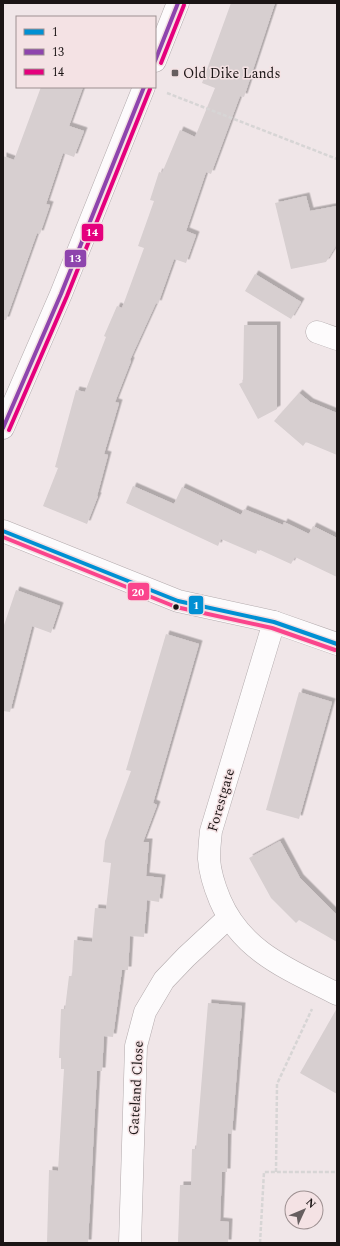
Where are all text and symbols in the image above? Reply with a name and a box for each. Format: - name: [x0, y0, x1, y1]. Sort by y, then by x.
- legend: [16, 16, 156, 88]
- text: 1: [52, 23, 58, 42]
- text: 13: [52, 43, 64, 62]
- text: 14: [52, 63, 64, 82]
- place label: Old Dike Lands: [183, 63, 281, 84]
- marker: Old Dike Lands: [170, 68, 180, 78]
- line badge: 14: [81, 223, 104, 242]
- text: 14: [86, 224, 99, 241]
- line badge: 13: [64, 249, 87, 268]
- text: 13: [69, 250, 81, 267]
- line badge: 20: [127, 582, 150, 601]
- text: 20: [132, 584, 144, 601]
- line badge: 1: [188, 595, 204, 615]
- text: 1: [193, 597, 199, 614]
- unlabelled marker: [171, 602, 181, 612]
- street label: Forestgate: [202, 766, 240, 834]
- street label: Gateland Close: [123, 1040, 149, 1136]
- north arrow: [284, 1190, 324, 1230]
- text: N: [302, 1194, 320, 1213]

